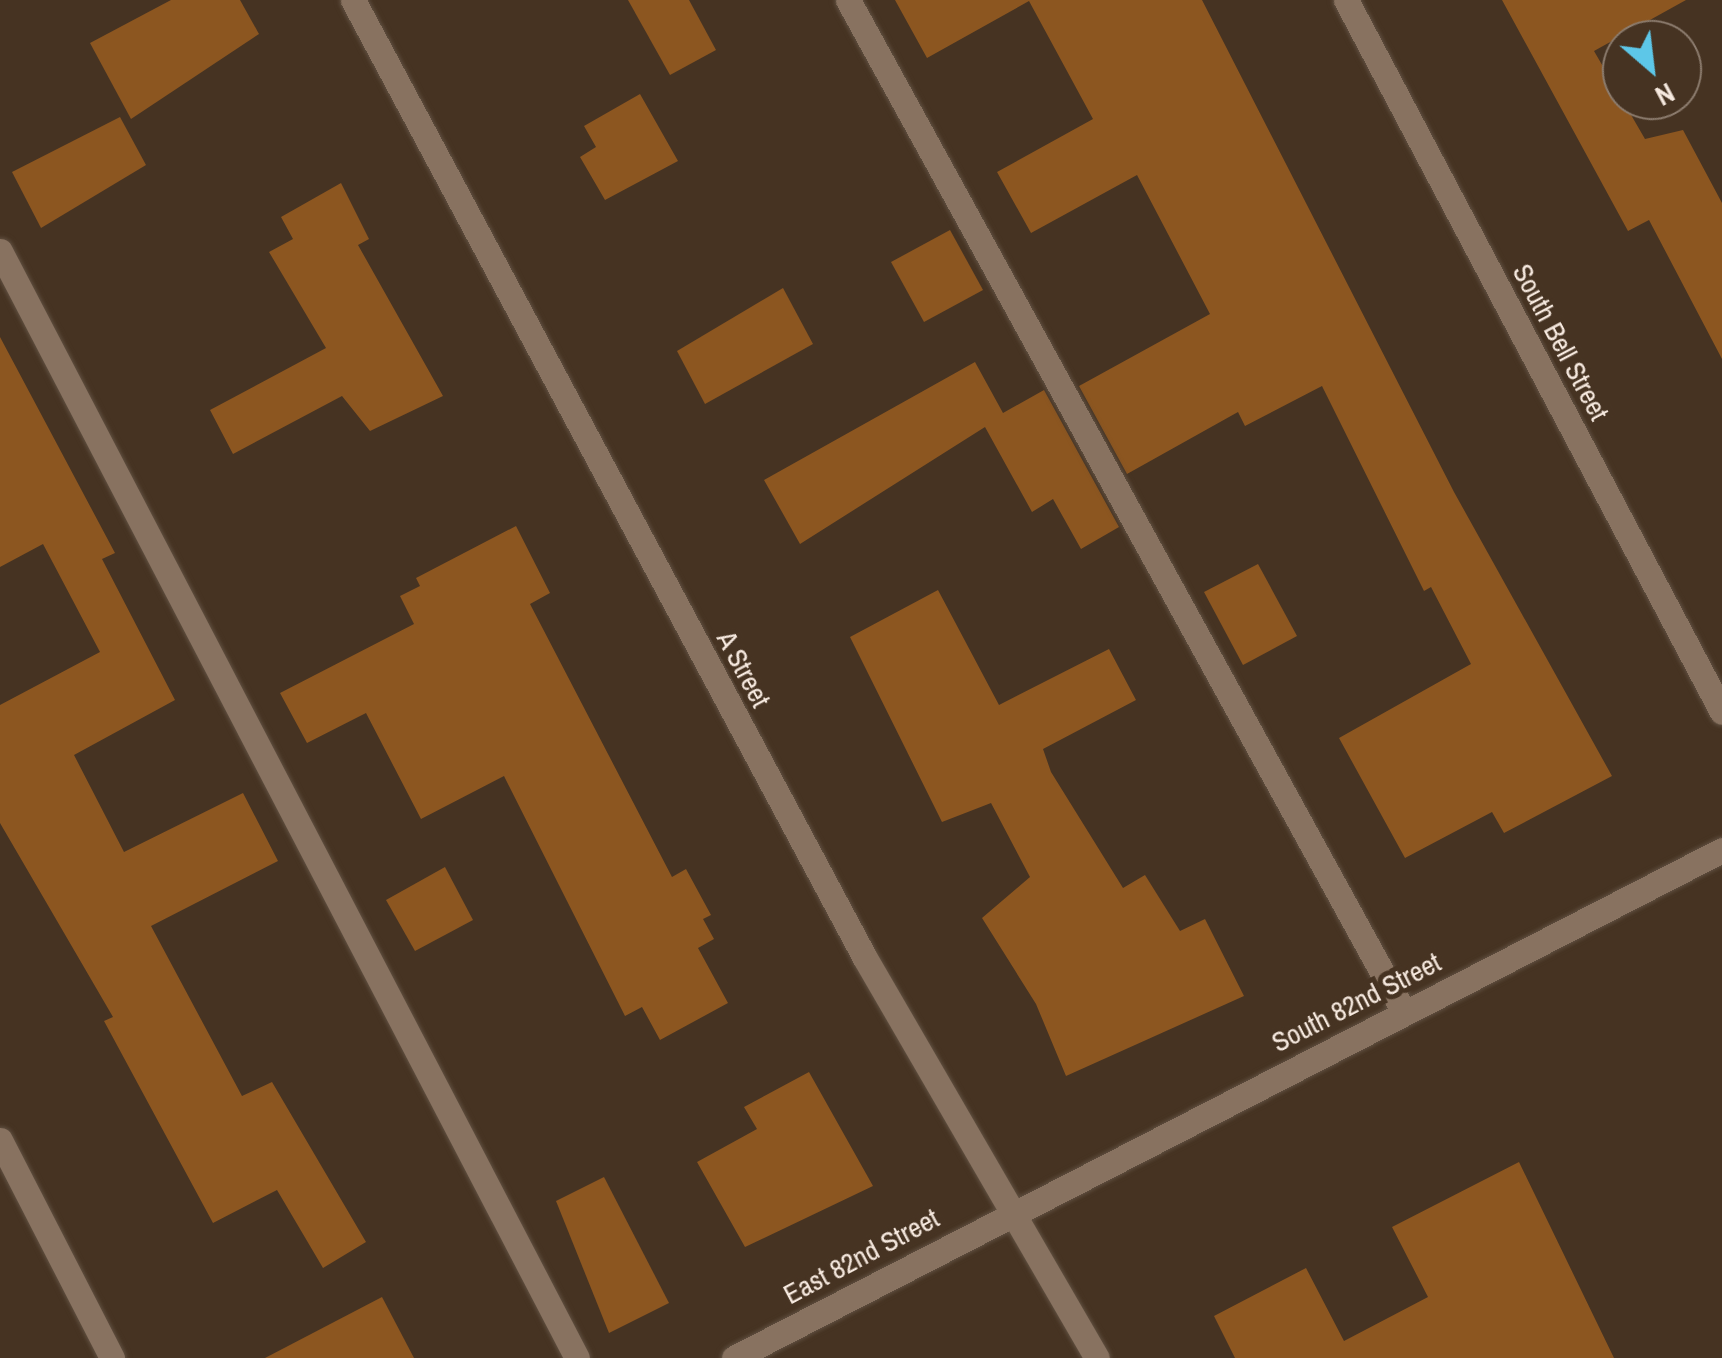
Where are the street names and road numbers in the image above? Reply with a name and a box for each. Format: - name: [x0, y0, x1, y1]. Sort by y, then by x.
- street label: South Bell Street: [1506, 258, 1616, 426]
- street label: A Street: [710, 624, 778, 714]
- street label: South 82nd Street: [1266, 945, 1446, 1059]
- street label: East 82nd Street: [778, 1201, 944, 1311]

